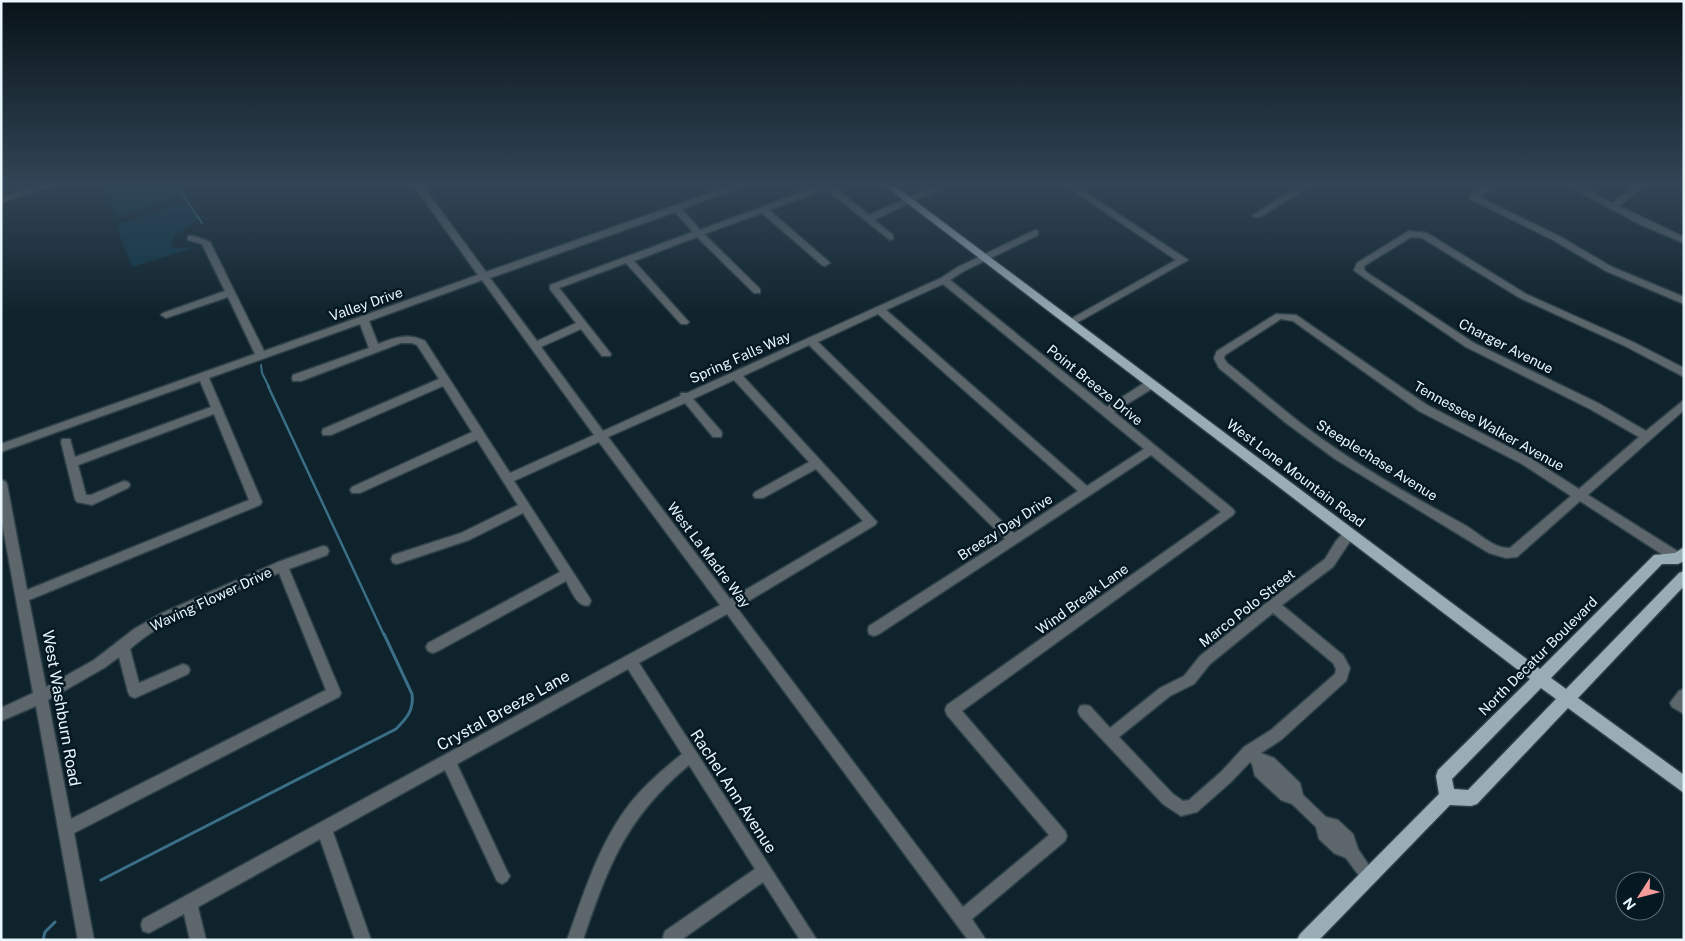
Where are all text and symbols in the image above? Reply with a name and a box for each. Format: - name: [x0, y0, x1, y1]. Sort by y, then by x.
- street label: Valley Drive: [327, 284, 405, 324]
- street label: Charger Avenue: [1456, 315, 1556, 377]
- street label: Spring Falls Way: [687, 327, 793, 386]
- street label: Point Breeze Drive: [1044, 341, 1146, 429]
- street label: Tennessee Walker Avenue: [1411, 378, 1567, 474]
- street label: West Lone Mountain Road: [1224, 416, 1368, 530]
- street label: Steeplechase Avenue: [1313, 416, 1441, 504]
- street label: Breezy Day Drive: [955, 490, 1055, 564]
- street label: West La Madre Way: [664, 499, 754, 611]
- street label: Wind Break Lane: [1033, 560, 1131, 638]
- street label: Waving Flower Drive: [148, 564, 274, 634]
- street label: Marco Polo Street: [1196, 566, 1298, 650]
- street label: North Decatur Boulevard: [1475, 593, 1601, 719]
- street label: West Washburn Road: [38, 629, 85, 788]
- street label: Crystal Breeze Lane: [433, 666, 573, 755]
- street label: Rachel Ann Avenue: [686, 726, 781, 857]
- north arrow: [1615, 871, 1665, 921]
- text: N: [1620, 895, 1639, 913]

